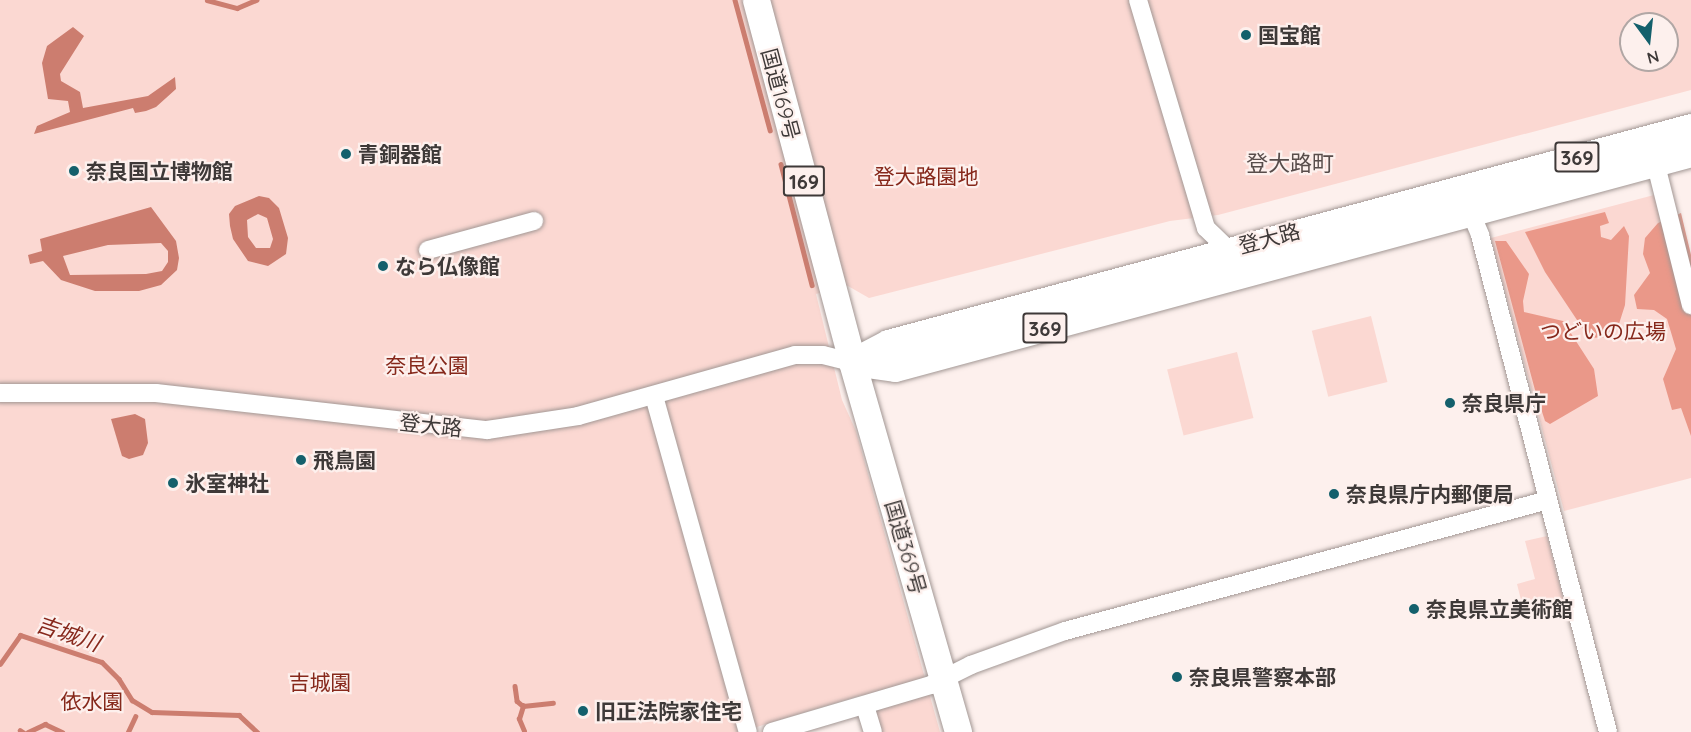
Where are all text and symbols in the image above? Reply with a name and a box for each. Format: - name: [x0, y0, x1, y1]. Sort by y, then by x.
- north arrow: [1619, 12, 1679, 72]
- place label: 国宝館: [1258, 22, 1321, 48]
- marker: 国宝館: [1239, 28, 1253, 42]
- street label: 国道169号: [757, 45, 805, 143]
- text: N: [1645, 46, 1661, 69]
- road number: 369: [1553, 140, 1601, 174]
- place label: 青銅器館: [358, 141, 442, 167]
- marker: 青銅器館: [339, 147, 353, 161]
- district label: 登大路町: [1246, 151, 1334, 177]
- place label: 奈良国立博物館: [86, 158, 233, 184]
- park label: 登大路園地: [874, 163, 978, 189]
- marker: 奈良国立博物館: [67, 164, 81, 178]
- road number: 169: [782, 164, 826, 198]
- street label: 登大路: [1235, 218, 1303, 258]
- place label: なら仏像館: [395, 253, 500, 279]
- marker: なら仏像館: [376, 259, 390, 273]
- road number: 369: [1021, 311, 1069, 345]
- park label: つどいの広場: [1540, 318, 1666, 344]
- park label: 奈良公園: [385, 352, 469, 378]
- place label: 奈良県庁: [1462, 390, 1546, 416]
- marker: 奈良県庁: [1443, 396, 1457, 410]
- street label: 登大路: [398, 409, 464, 441]
- place label: 飛鳥園: [313, 447, 376, 473]
- marker: 飛鳥園: [294, 453, 308, 467]
- place label: 氷室神社: [185, 470, 269, 496]
- marker: 氷室神社: [166, 476, 180, 490]
- place label: 奈良県庁内郵便局: [1346, 481, 1514, 507]
- marker: 奈良県庁内郵便局: [1327, 487, 1341, 501]
- street label: 国道369号: [881, 497, 931, 597]
- place label: 奈良県立美術館: [1426, 596, 1573, 622]
- marker: 奈良県立美術館: [1407, 602, 1421, 616]
- water label: 吉城川: [33, 611, 103, 657]
- place label: 奈良県警察本部: [1189, 664, 1336, 690]
- park label: 吉城園: [289, 669, 351, 695]
- marker: 奈良県警察本部: [1170, 670, 1184, 684]
- park label: 依水園: [61, 688, 123, 714]
- place label: 旧正法院家住宅: [595, 698, 742, 724]
- marker: 旧正法院家住宅: [576, 704, 590, 718]

